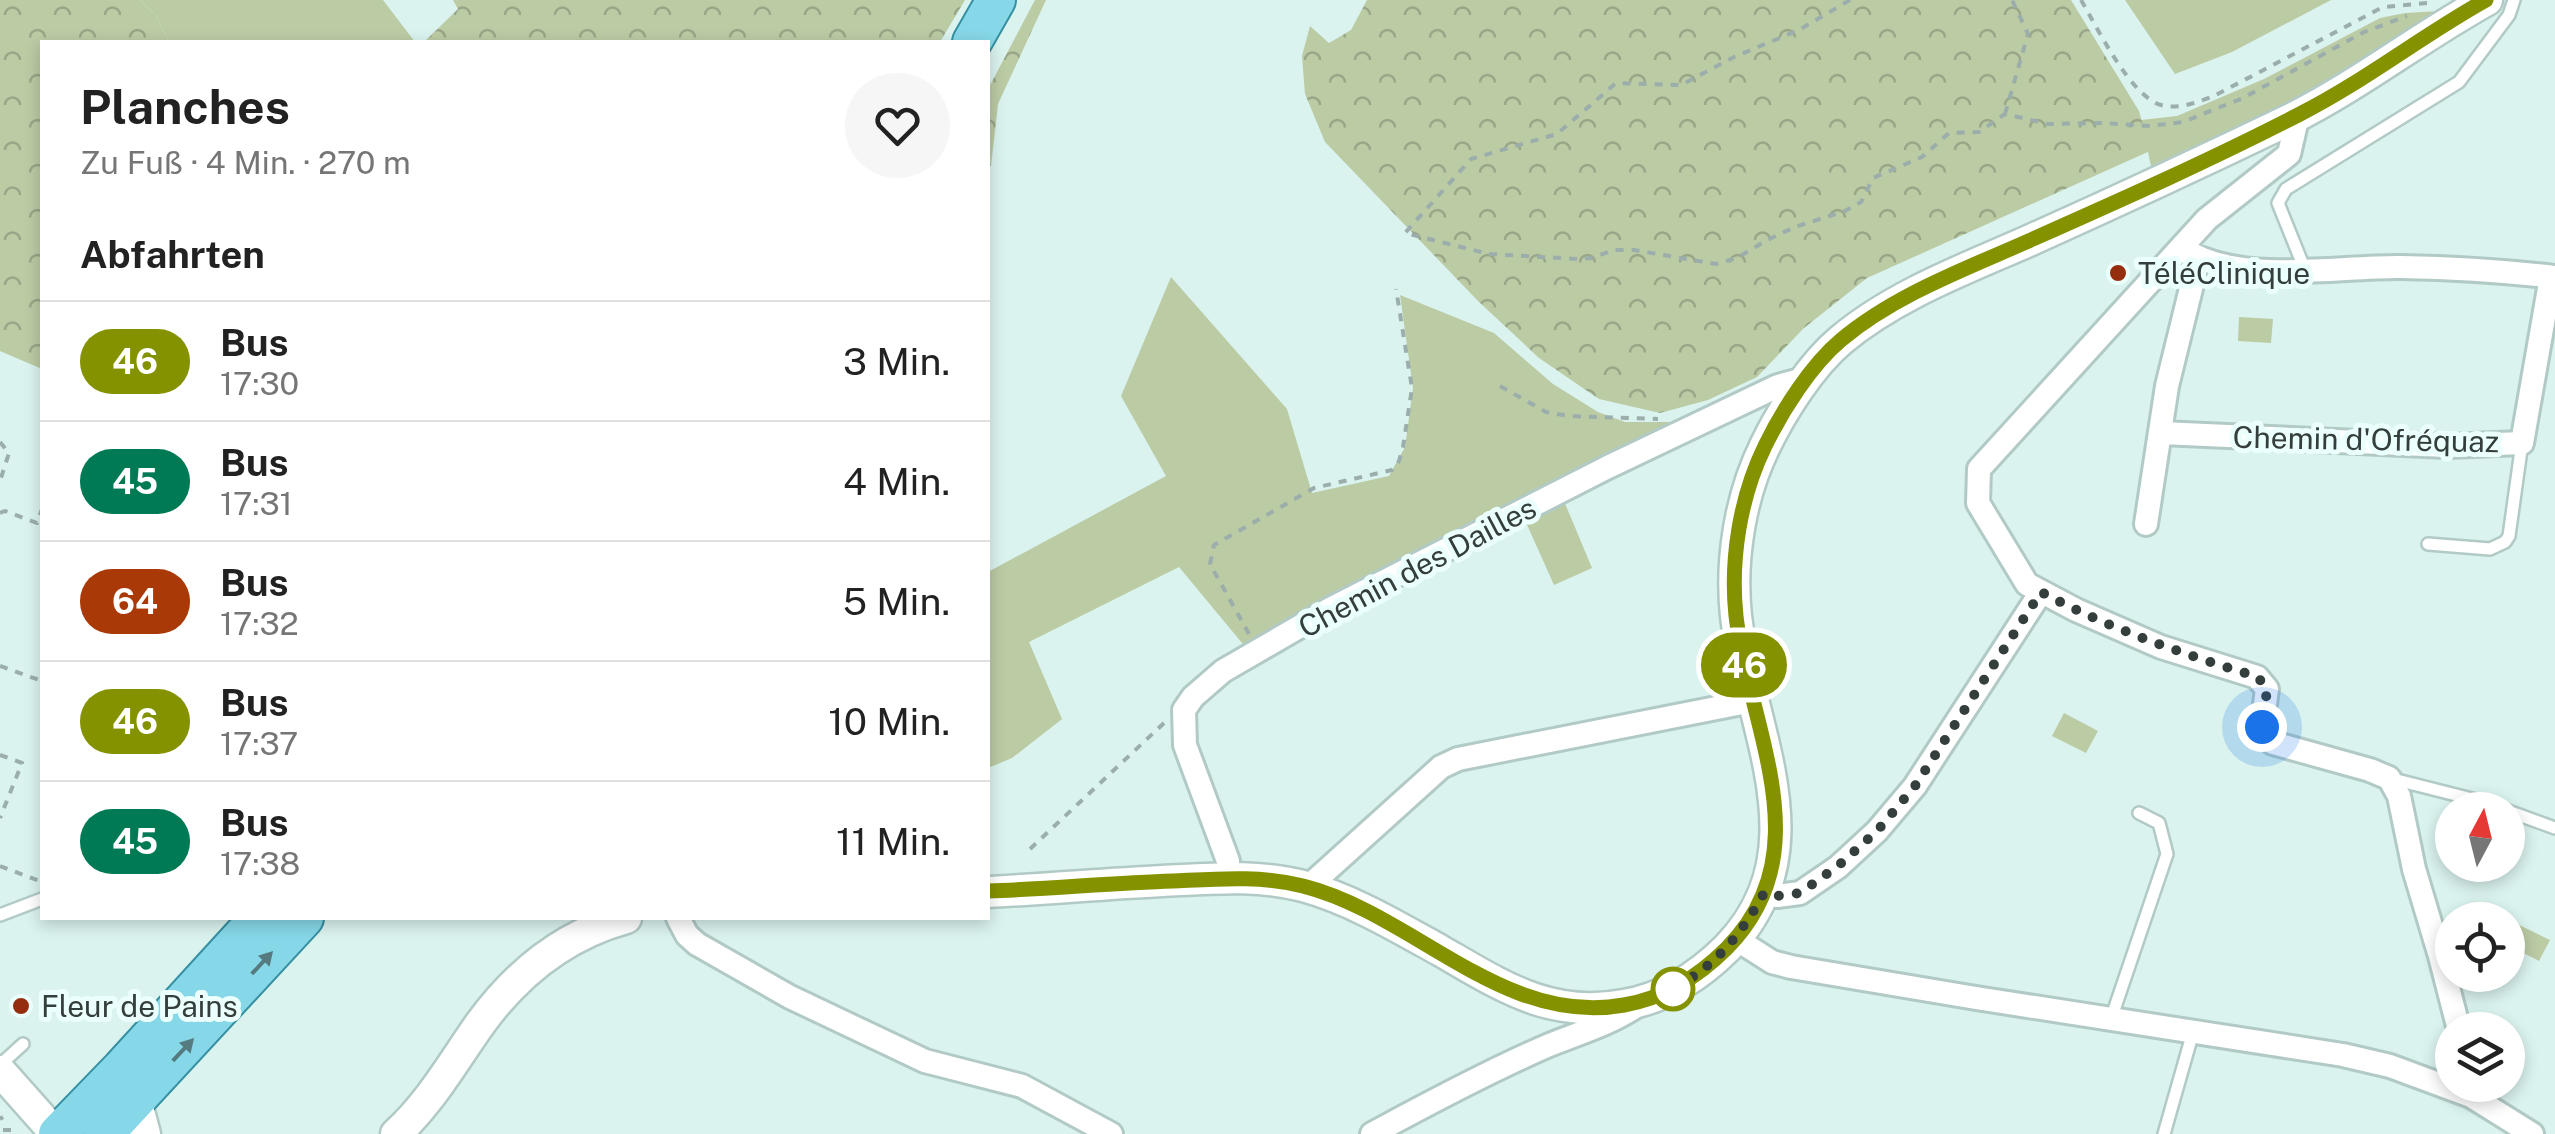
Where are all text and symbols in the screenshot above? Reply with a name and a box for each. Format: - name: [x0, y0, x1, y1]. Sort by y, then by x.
- button: heart: [845, 73, 950, 178]
- text: Planches: [80, 78, 290, 135]
- text: Zu Fuß · 4 Min. · 270 m: [80, 144, 411, 181]
- text: Abfahrten: [80, 232, 265, 277]
- place label: TéléClinique: [2138, 255, 2310, 291]
- marker: TéléClinique: [2107, 262, 2129, 284]
- text: Bus: [220, 320, 289, 365]
- text: 3 Min.: [843, 339, 950, 384]
- text: 46: [112, 341, 158, 382]
- text: 17:30: [220, 365, 299, 402]
- street label: Chemin d'Ofréquaz: [2232, 419, 2500, 459]
- text: Bus: [220, 440, 289, 485]
- text: 4 Min.: [843, 459, 950, 504]
- text: 45: [112, 461, 158, 502]
- text: 17:31: [220, 485, 293, 522]
- street label: Chemin des Dailles: [1292, 489, 1542, 645]
- text: Bus: [220, 560, 289, 605]
- text: 5 Min.: [843, 579, 950, 624]
- text: 64: [112, 581, 158, 622]
- text: 17:32: [220, 605, 299, 642]
- line badge: 46: [1699, 632, 1789, 698]
- text: 46: [1721, 645, 1767, 686]
- text: Bus: [220, 680, 289, 725]
- text: 10 Min.: [828, 699, 950, 744]
- text: 46: [112, 701, 158, 742]
- your location: [2237, 702, 2287, 752]
- text: 17:37: [220, 725, 298, 762]
- north arrow: [2435, 792, 2525, 882]
- map controls: [2435, 792, 2525, 1102]
- text: Bus: [220, 800, 289, 845]
- text: 11 Min.: [836, 819, 950, 864]
- text: 45: [112, 821, 158, 862]
- text: 17:38: [220, 845, 300, 882]
- button: locate: [2435, 902, 2525, 992]
- one-way arrow: [250, 952, 273, 976]
- unlabelled marker: [1652, 968, 1694, 1010]
- place label: Fleur de Pains: [41, 988, 238, 1024]
- marker: Fleur de Pains: [10, 995, 32, 1017]
- button: layers: [2435, 1012, 2525, 1102]
- one-way arrow: [171, 1038, 194, 1062]

